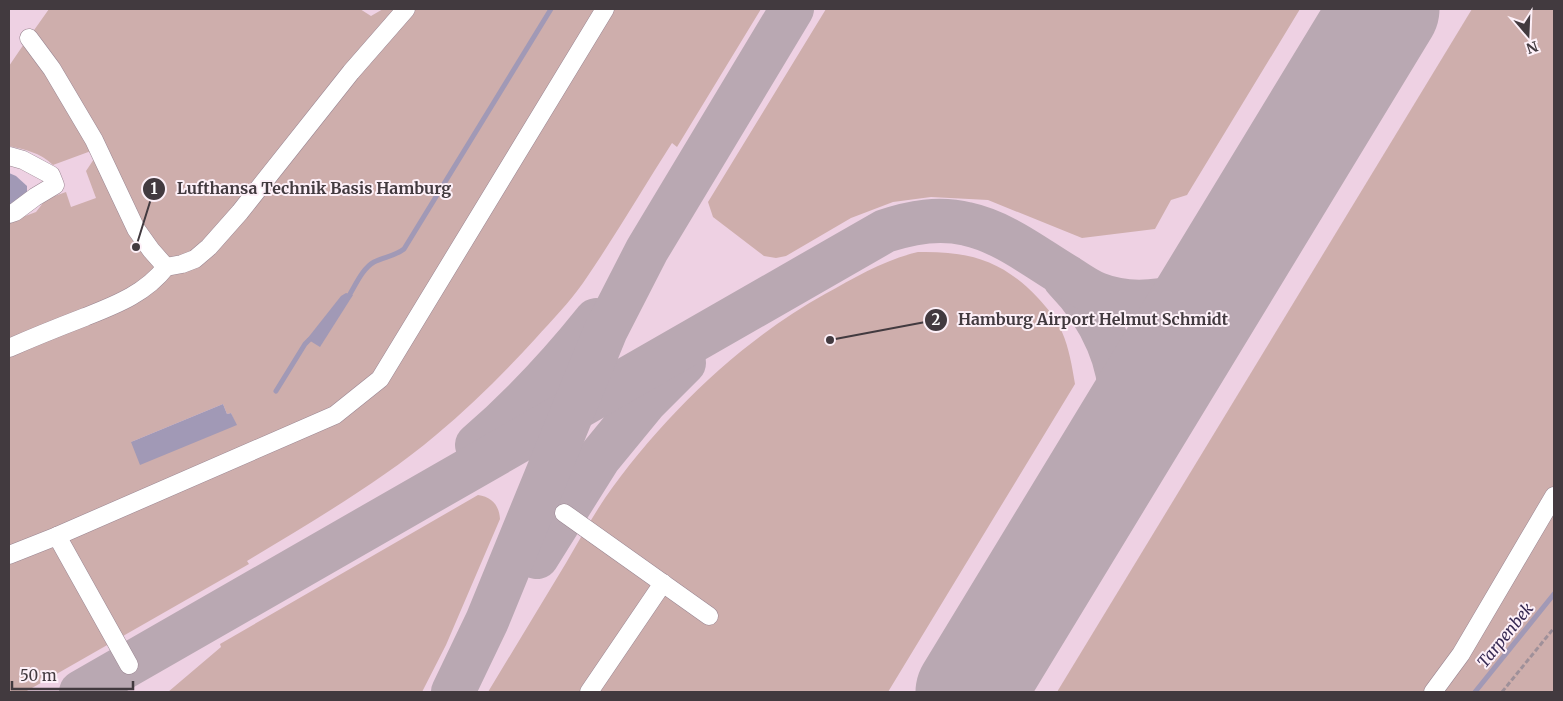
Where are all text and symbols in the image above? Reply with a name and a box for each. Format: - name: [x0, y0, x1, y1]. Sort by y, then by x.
- north arrow: [1503, 10, 1553, 60]
- text: N: [1524, 37, 1540, 58]
- callout: Lufthansa Technik Basis Hamburg: [141, 173, 461, 204]
- text: Lufthansa Technik Basis Hamburg: [177, 178, 451, 198]
- text: 1: [151, 179, 158, 198]
- callout: Hamburg Airport Helmut Schmidt: [923, 304, 1238, 335]
- text: Hamburg Airport Helmut Schmidt: [958, 309, 1229, 329]
- text: 2: [932, 310, 941, 329]
- water label: Tarpenbek: [1473, 598, 1537, 671]
- scale bar: [12, 658, 134, 690]
- text: 50 m: [20, 666, 57, 685]

